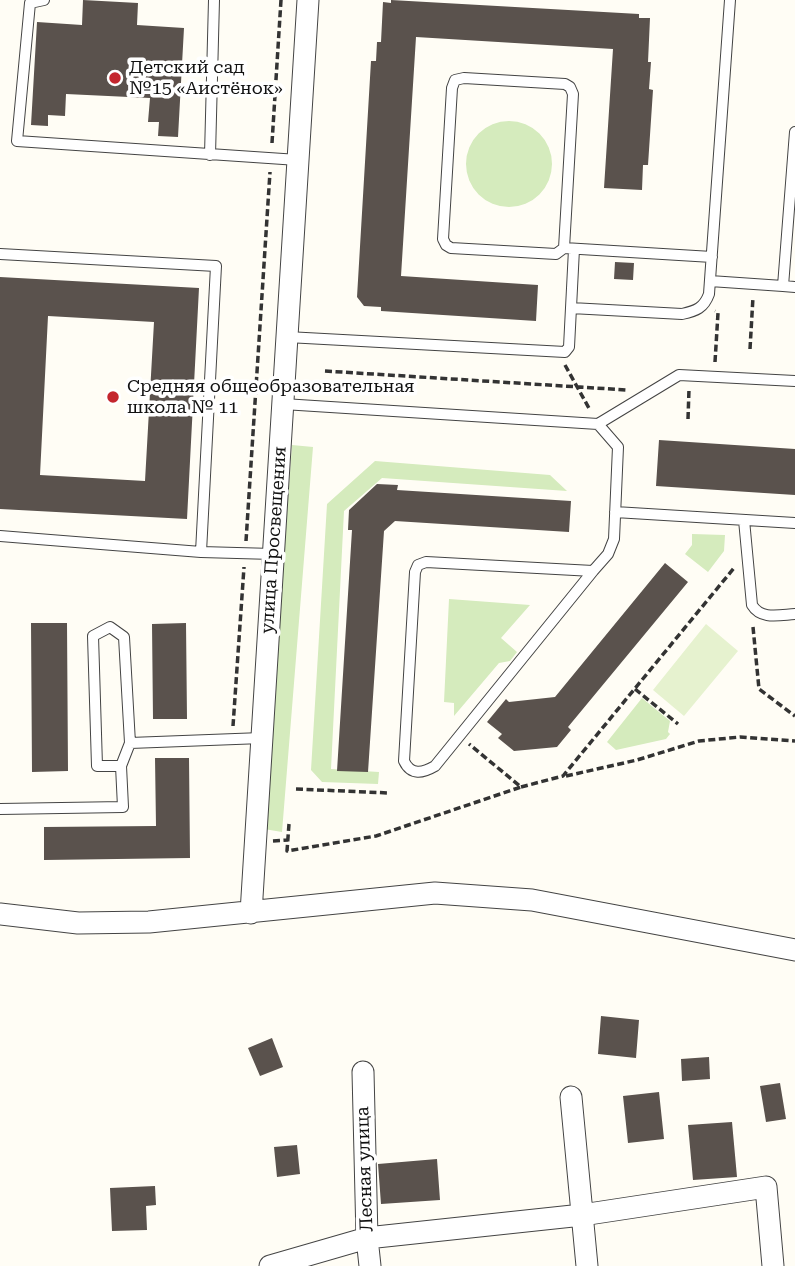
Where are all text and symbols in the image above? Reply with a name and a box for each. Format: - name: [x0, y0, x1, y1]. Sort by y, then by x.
- place label: Детский сад №15 «Аистёнок»: [129, 57, 283, 100]
- marker: Детский сад №15 «Аистёнок»: [107, 70, 123, 86]
- place label: Средняя общеобразовательная школа № 11: [127, 376, 414, 418]
- marker: Средняя общеобразовательная школа № 11: [105, 389, 121, 405]
- street label: улица Просвещения: [257, 446, 291, 634]
- street label: Лесная улица: [352, 1106, 378, 1232]

